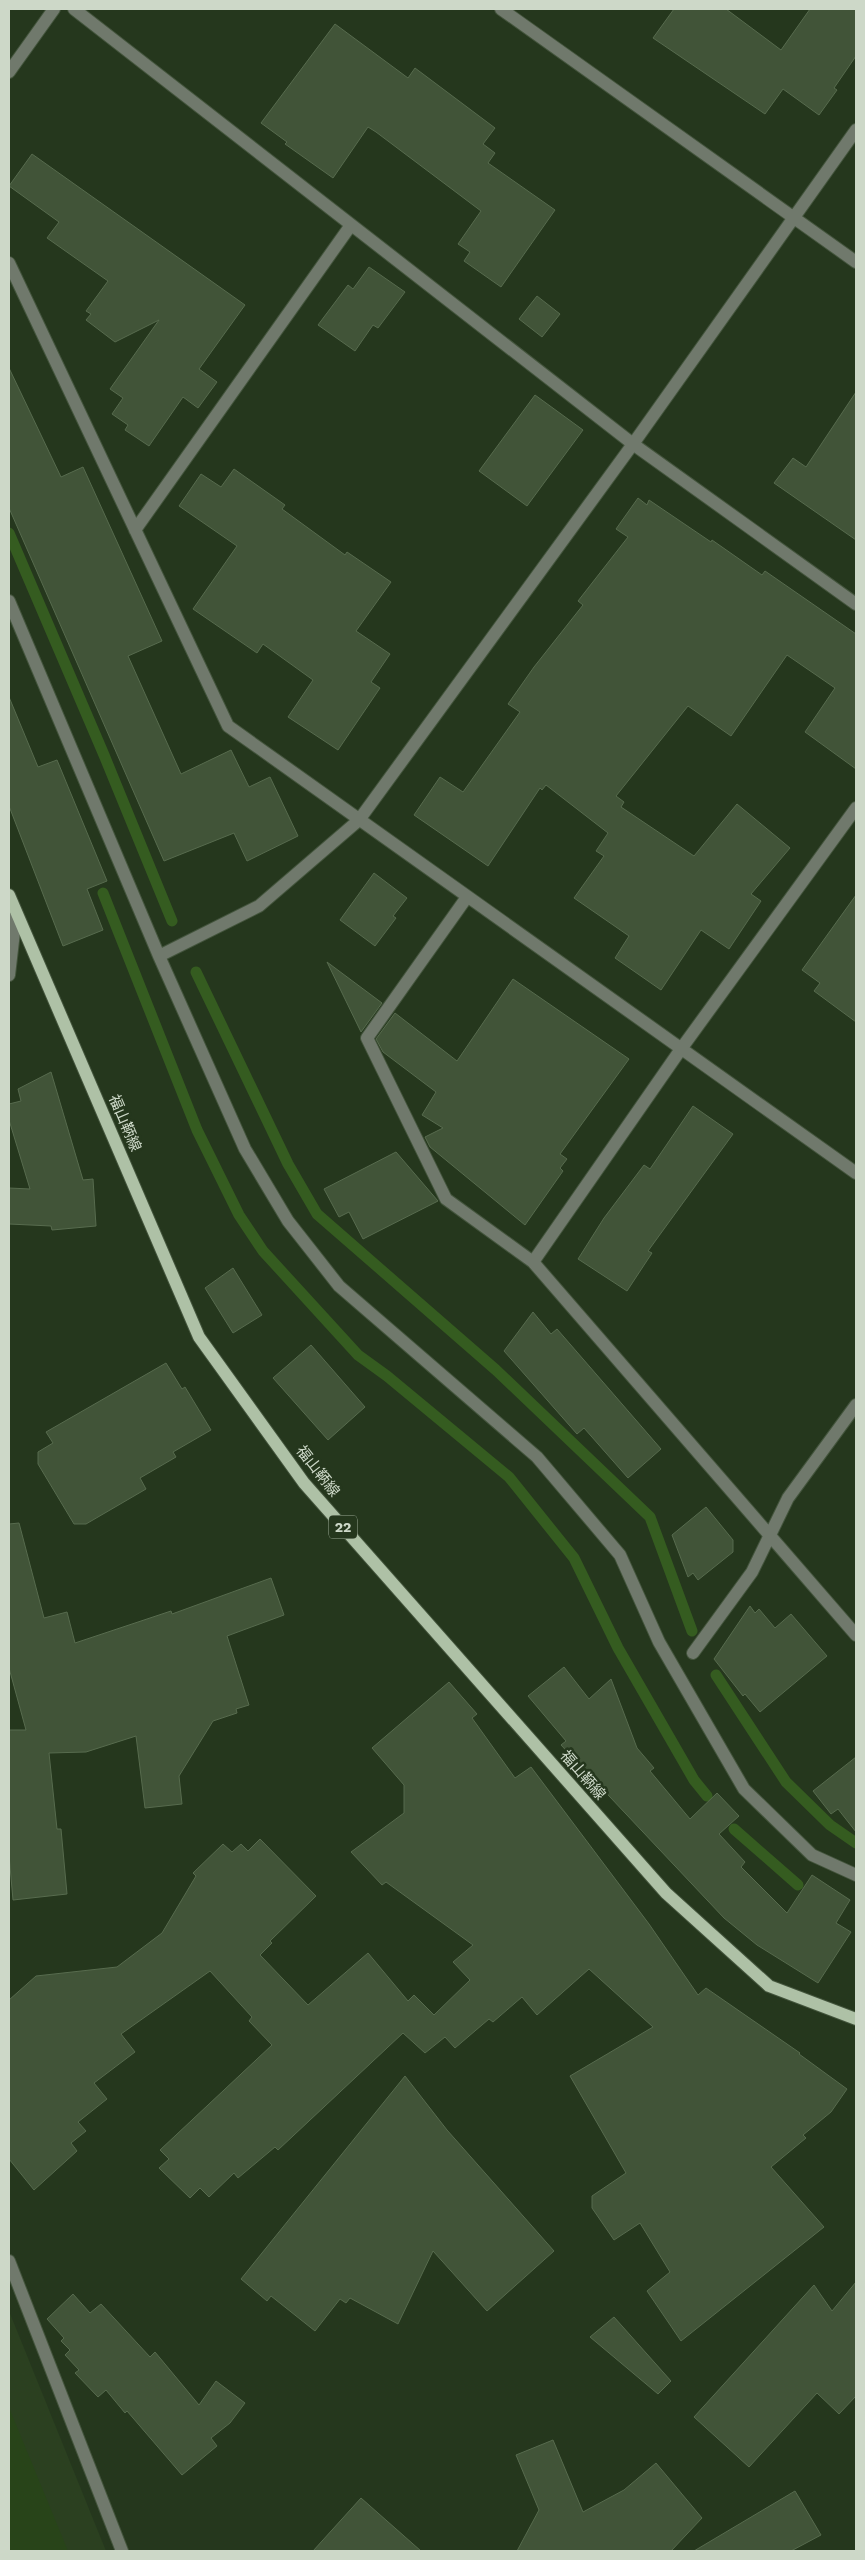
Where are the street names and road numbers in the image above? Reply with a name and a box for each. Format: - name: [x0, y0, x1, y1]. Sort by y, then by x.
- street label: 福山鞆線: [105, 1092, 145, 1154]
- street label: 福山鞆線: [292, 1442, 344, 1500]
- road number: 22: [329, 1515, 357, 1538]
- street label: 福山鞆線: [557, 1746, 609, 1804]

